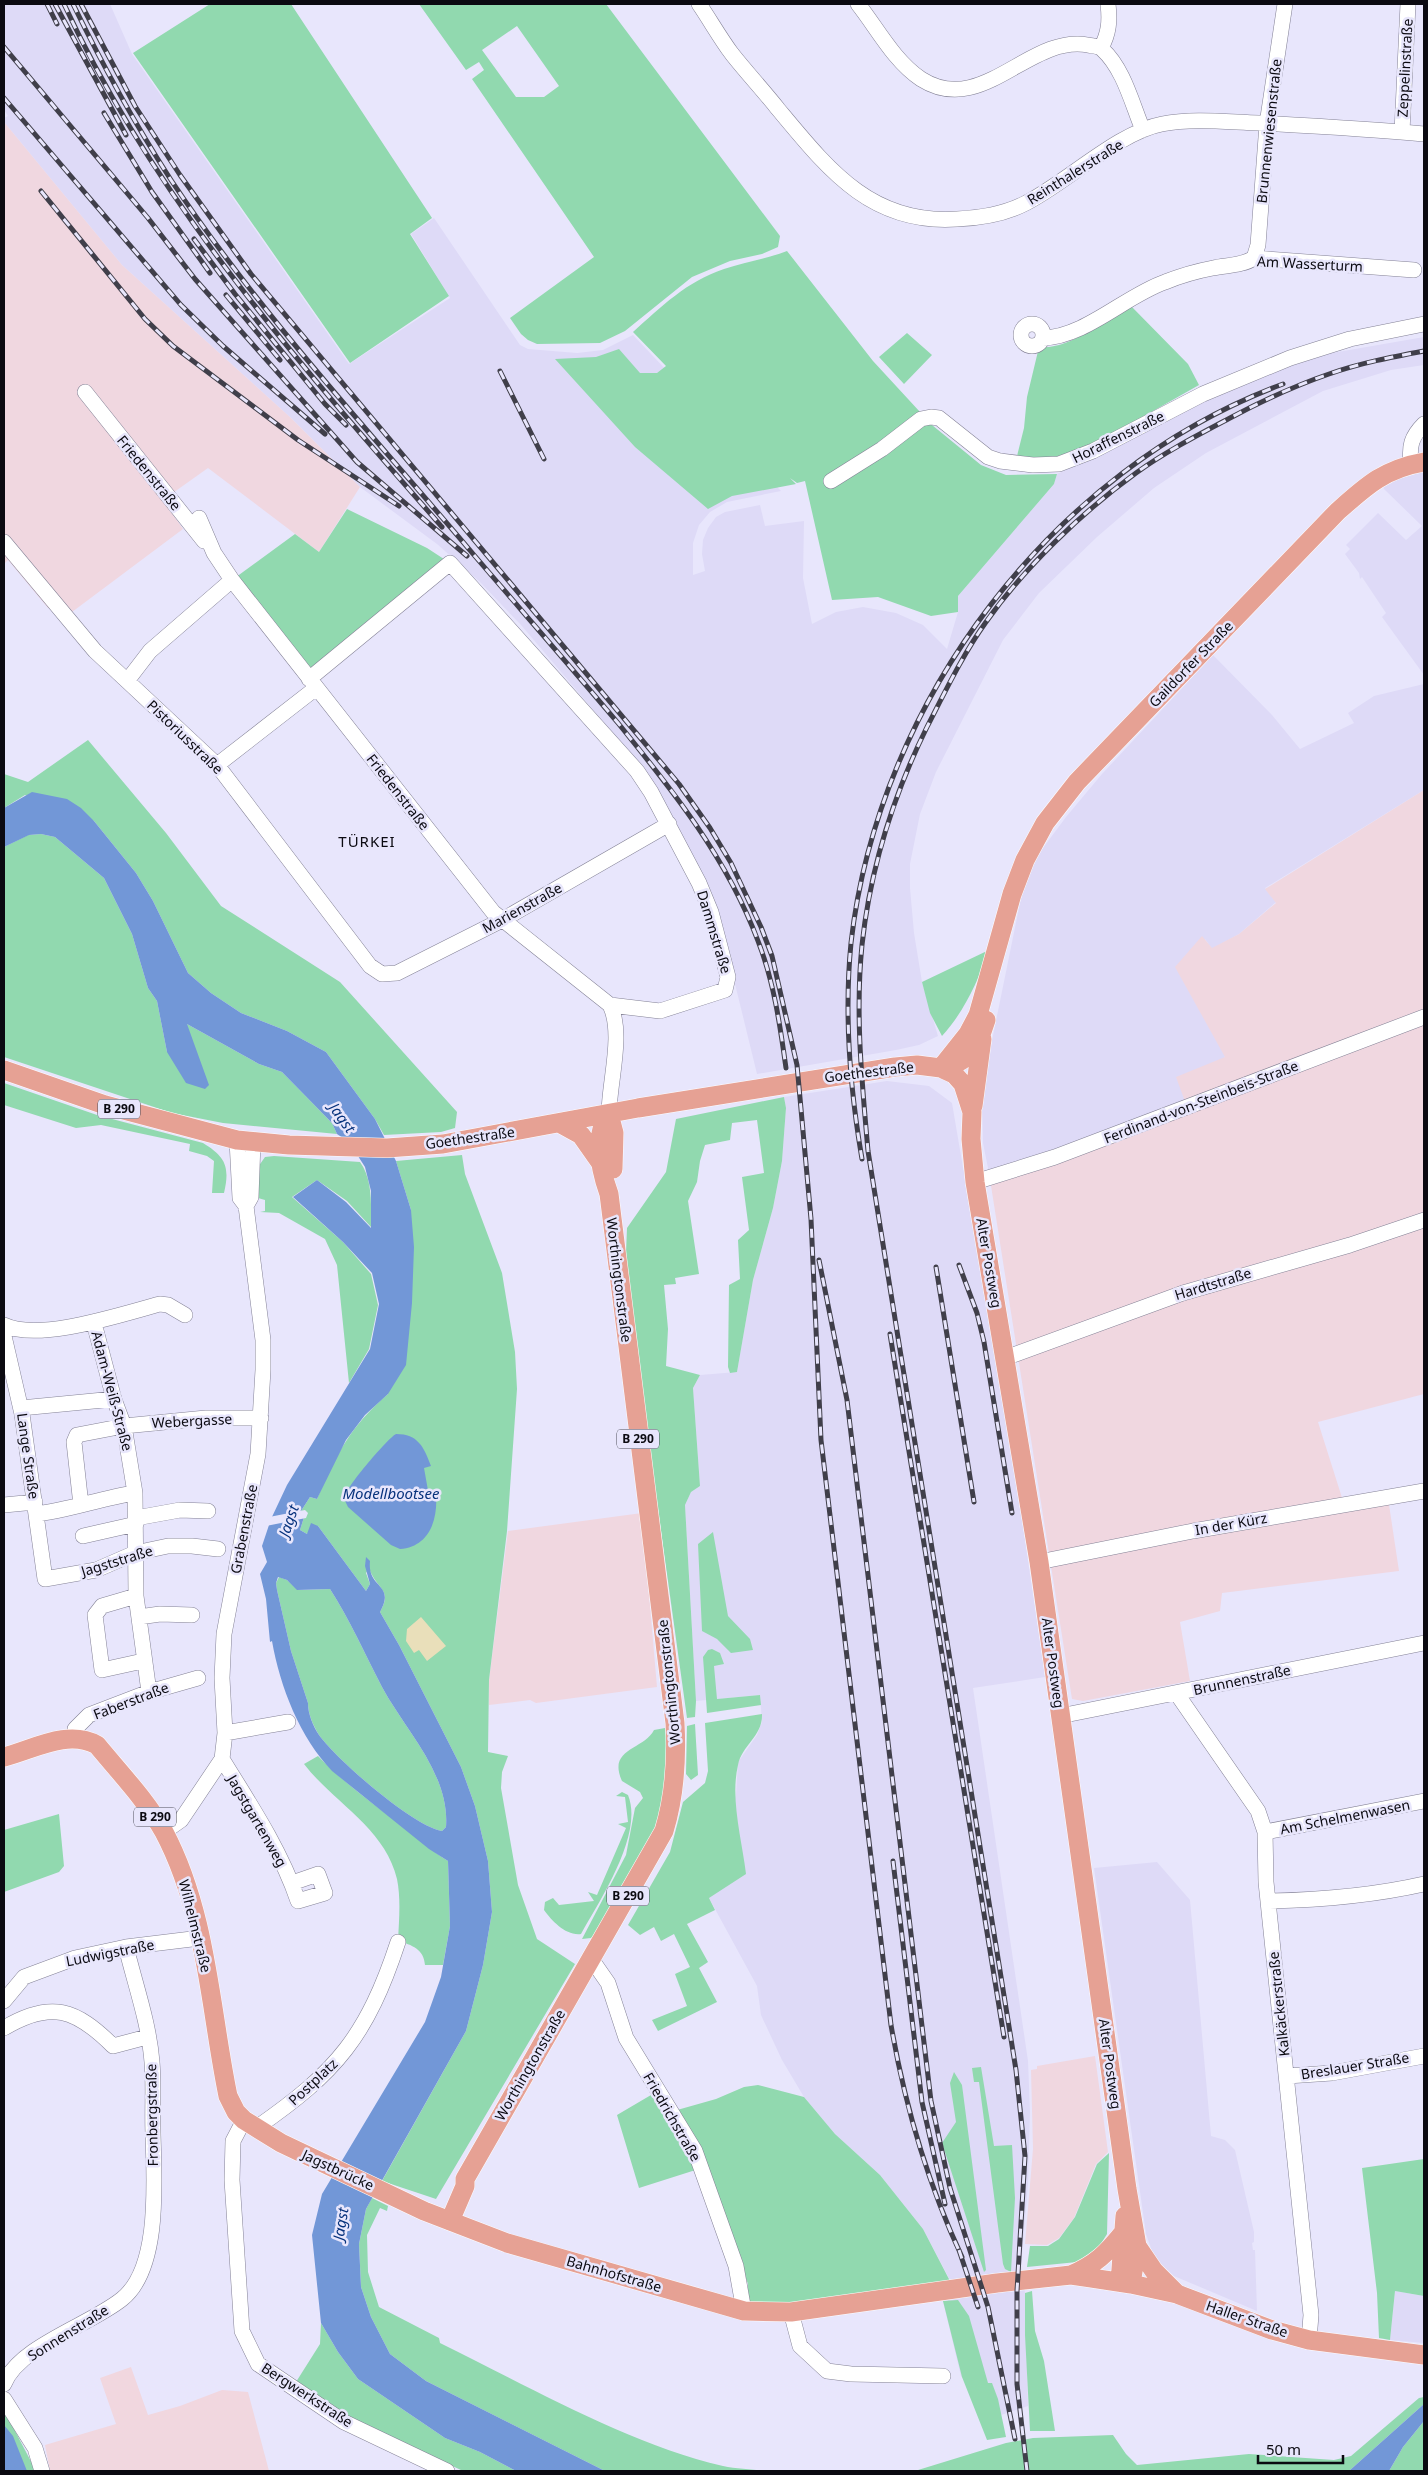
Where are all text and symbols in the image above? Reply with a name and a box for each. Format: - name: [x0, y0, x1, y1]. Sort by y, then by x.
- street label: Zeppelinstraße: [1392, 18, 1417, 118]
- street label: Brunnenwiesenstraße: [1251, 58, 1286, 204]
- street label: Reinthalerstraße: [1023, 134, 1126, 209]
- street label: Am Wasserturm: [1257, 251, 1363, 276]
- street label: Horaffenstraße: [1069, 406, 1167, 467]
- street label: Friedenstraße: [113, 431, 186, 514]
- street label: Gaildorfer Straße: [1145, 616, 1237, 711]
- street label: Pistoriusstraße: [143, 695, 228, 778]
- street label: Friedenstraße: [363, 750, 434, 834]
- district label: TÜRKEI: [338, 831, 396, 851]
- street label: Marienstraße: [479, 878, 565, 937]
- street label: Dammstraße: [693, 888, 736, 976]
- street label: Ferdinand-von-Steinbeis-Straße: [1101, 1056, 1301, 1147]
- street label: Goethestraße: [823, 1057, 915, 1086]
- water label: Jagst: [323, 1096, 361, 1137]
- road number: B 290: [98, 1100, 140, 1118]
- street label: Goethestraße: [424, 1122, 516, 1153]
- street label: Worthingtonstraße: [602, 1216, 637, 1344]
- street label: Alter Postweg: [972, 1216, 1007, 1309]
- street label: Hardtstraße: [1172, 1263, 1254, 1304]
- street label: Adam-Weiß-Straße: [87, 1329, 138, 1453]
- street label: Webergasse: [151, 1409, 233, 1432]
- street label: Lange Straße: [13, 1412, 44, 1500]
- road number: B 290: [617, 1430, 659, 1448]
- street label: Grabenstraße: [226, 1483, 261, 1575]
- water label: Modellbootsee: [343, 1483, 440, 1503]
- water label: Jagst: [272, 1501, 303, 1542]
- street label: In der Kürz: [1193, 1508, 1269, 1539]
- street label: Jagststraße: [77, 1541, 155, 1581]
- street label: Alter Postweg: [1038, 1616, 1069, 1709]
- street label: Worthingtonstraße: [652, 1619, 685, 1745]
- street label: Brunnenstraße: [1191, 1660, 1293, 1699]
- street label: Faberstraße: [90, 1677, 171, 1724]
- street label: Jagstgartenweg: [222, 1769, 292, 1870]
- street label: Am Schelmenwasen: [1278, 1795, 1412, 1838]
- road number: B 290: [134, 1808, 176, 1826]
- street label: Wilhelmstraße: [175, 1877, 216, 1975]
- road number: B 290: [607, 1886, 649, 1905]
- street label: Ludwigstraße: [64, 1935, 156, 1970]
- street label: Kalkäckerstraße: [1264, 1951, 1293, 2057]
- street label: Worthingtonstraße: [490, 2006, 569, 2124]
- street label: Alter Postweg: [1095, 2017, 1126, 2110]
- street label: Breslauer Straße: [1299, 2048, 1411, 2083]
- street label: Postplatz: [284, 2054, 342, 2109]
- street label: Fronbergstraße: [141, 2064, 162, 2166]
- street label: Friedrichstraße: [639, 2069, 706, 2165]
- street label: Jagstbrücke: [297, 2144, 377, 2195]
- water label: Jagst: [327, 2205, 353, 2245]
- street label: Bahnhofstraße: [564, 2251, 664, 2296]
- street label: Haller Straße: [1204, 2296, 1291, 2341]
- street label: Sonnenstraße: [24, 2300, 112, 2365]
- street label: Bergwerkstraße: [258, 2358, 357, 2431]
- scale bar: [1258, 2432, 1343, 2464]
- text: 50 m: [1266, 2439, 1301, 2459]

